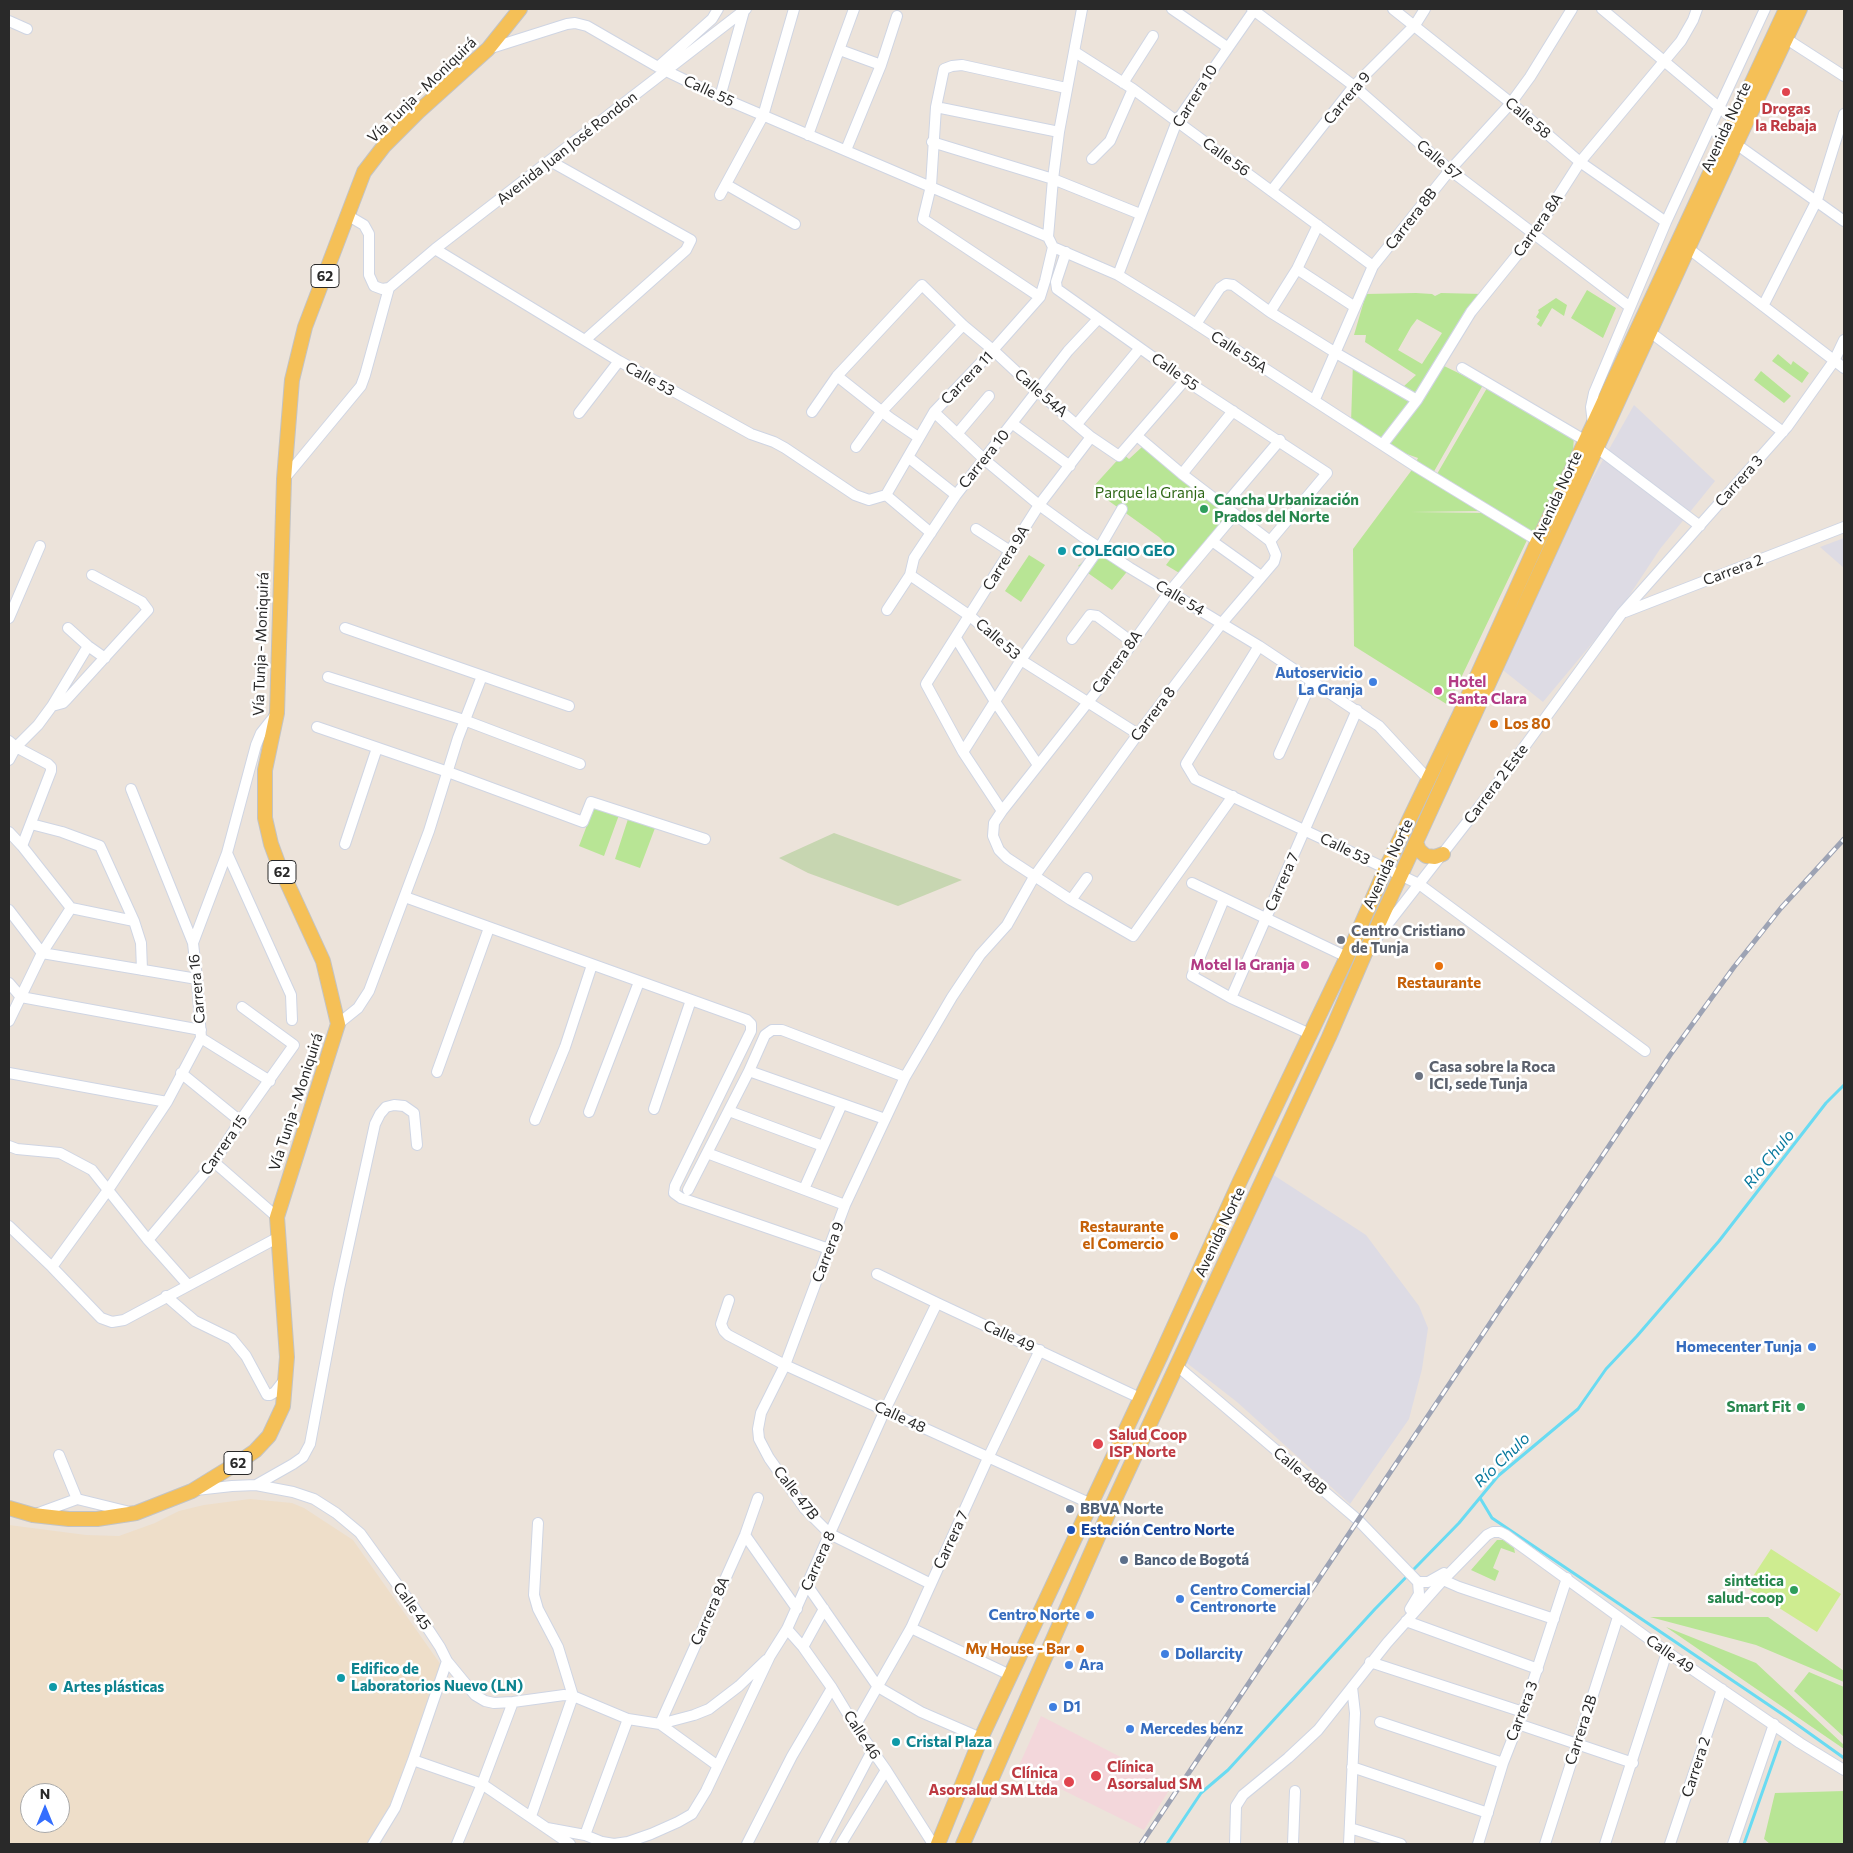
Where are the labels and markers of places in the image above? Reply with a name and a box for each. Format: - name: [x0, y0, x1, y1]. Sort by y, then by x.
- marker: Drogas la Rebaja: [1780, 86, 1792, 98]
- place label: Drogas la Rebaja: [1755, 100, 1817, 135]
- place label: Cancha Urbanización Prados del Norte: [1214, 491, 1359, 526]
- marker: Cancha Urbanización Prados del Norte: [1198, 503, 1210, 515]
- place label: COLEGIO GEO: [1072, 542, 1175, 560]
- marker: COLEGIO GEO: [1056, 545, 1068, 557]
- place label: Autoservicio La Granja: [1275, 664, 1363, 699]
- place label: Hotel Santa Clara: [1448, 673, 1527, 708]
- marker: Autoservicio La Granja: [1367, 676, 1379, 688]
- marker: Hotel Santa Clara: [1432, 685, 1444, 697]
- place label: Los 80: [1504, 715, 1551, 733]
- marker: Los 80: [1488, 718, 1500, 730]
- place label: Centro Cristiano de Tunja: [1351, 922, 1466, 957]
- marker: Centro Cristiano de Tunja: [1335, 934, 1347, 946]
- place label: Motel la Granja: [1190, 956, 1295, 974]
- marker: Motel la Granja: [1299, 959, 1311, 971]
- marker: Restaurante: [1433, 960, 1445, 972]
- place label: Restaurante: [1397, 974, 1481, 992]
- place label: Casa sobre la Roca ICI, sede Tunja: [1429, 1058, 1555, 1093]
- marker: Casa sobre la Roca ICI, sede Tunja: [1413, 1070, 1425, 1082]
- place label: Restaurante el Comercio: [1080, 1218, 1164, 1253]
- marker: Restaurante el Comercio: [1168, 1230, 1180, 1242]
- place label: Homecenter Tunja: [1676, 1338, 1802, 1356]
- marker: Homecenter Tunja: [1806, 1341, 1818, 1353]
- place label: Smart Fit: [1726, 1398, 1791, 1416]
- marker: Smart Fit: [1795, 1401, 1807, 1413]
- place label: Salud Coop ISP Norte: [1109, 1426, 1187, 1461]
- marker: Salud Coop ISP Norte: [1091, 1437, 1105, 1451]
- place label: BBVA Norte: [1080, 1500, 1163, 1518]
- marker: BBVA Norte: [1064, 1503, 1076, 1515]
- place label: Estación Centro Norte: [1081, 1521, 1234, 1539]
- marker: Estación Centro Norte: [1065, 1524, 1077, 1536]
- place label: Banco de Bogotá: [1134, 1551, 1249, 1569]
- marker: Banco de Bogotá: [1118, 1554, 1130, 1566]
- place label: sintetica salud-coop: [1707, 1572, 1784, 1607]
- place label: Centro Comercial Centronorte: [1190, 1581, 1311, 1616]
- marker: sintetica salud-coop: [1788, 1584, 1800, 1596]
- marker: Centro Comercial Centronorte: [1174, 1593, 1186, 1605]
- place label: Centro Norte: [988, 1606, 1080, 1624]
- marker: Centro Norte: [1084, 1609, 1096, 1621]
- place label: My House - Bar: [965, 1640, 1070, 1658]
- marker: My House - Bar: [1074, 1643, 1086, 1655]
- place label: Dollarcity: [1175, 1645, 1243, 1663]
- marker: Dollarcity: [1159, 1648, 1171, 1660]
- place label: Ara: [1079, 1656, 1104, 1674]
- marker: Ara: [1063, 1659, 1075, 1671]
- place label: Edifico de Laboratorios Nuevo (LN): [351, 1660, 523, 1695]
- marker: Edifico de Laboratorios Nuevo (LN): [335, 1672, 347, 1684]
- place label: Artes plásticas: [63, 1678, 164, 1696]
- marker: Artes plásticas: [47, 1681, 59, 1693]
- place label: D1: [1063, 1698, 1081, 1716]
- marker: D1: [1047, 1701, 1059, 1713]
- place label: Mercedes benz: [1140, 1720, 1243, 1738]
- marker: Mercedes benz: [1124, 1723, 1136, 1735]
- place label: Cristal Plaza: [906, 1733, 992, 1751]
- marker: Cristal Plaza: [890, 1736, 902, 1748]
- place label: Clínica Asorsalud SM: [1107, 1758, 1202, 1793]
- place label: Clínica Asorsalud SM Ltda: [929, 1764, 1058, 1799]
- marker: Clínica Asorsalud SM: [1089, 1769, 1103, 1783]
- marker: Clínica Asorsalud SM Ltda: [1062, 1775, 1076, 1789]

